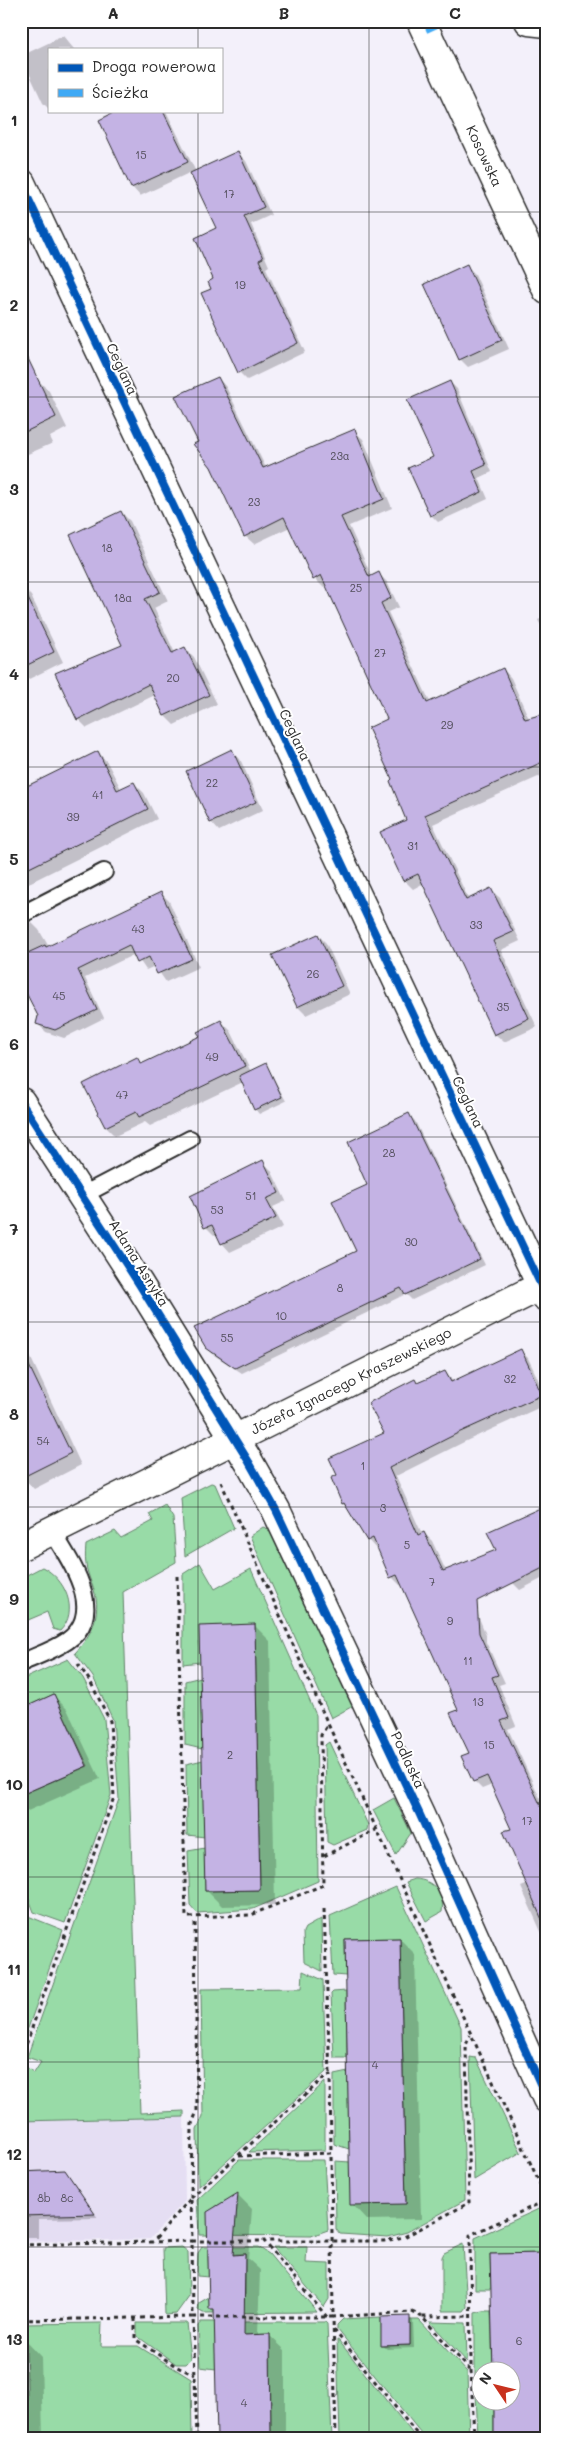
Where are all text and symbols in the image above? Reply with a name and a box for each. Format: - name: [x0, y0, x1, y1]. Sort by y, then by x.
- text: A: [107, 2, 119, 23]
- text: B: [279, 2, 289, 23]
- text: C: [449, 2, 461, 23]
- legend: [48, 48, 222, 112]
- text: Droga rowerowa: [92, 56, 216, 76]
- text: Ścieżka: [92, 82, 149, 102]
- text: 1: [10, 109, 18, 130]
- street label: Kosowska: [462, 122, 507, 190]
- house number: 15: [135, 147, 147, 162]
- house number: 17: [223, 186, 235, 201]
- house number: 19: [234, 277, 246, 292]
- text: 2: [10, 294, 19, 315]
- street label: Ceglana: [102, 340, 143, 398]
- house number: 23a: [330, 448, 350, 463]
- text: 3: [9, 478, 19, 499]
- house number: 23: [248, 494, 261, 509]
- house number: 18: [101, 540, 113, 555]
- house number: 25: [350, 580, 362, 595]
- house number: 18a: [114, 590, 132, 605]
- house number: 27: [374, 645, 386, 660]
- text: 4: [9, 663, 19, 684]
- house number: 20: [167, 670, 180, 685]
- street label: Ceglana: [275, 706, 316, 764]
- house number: 29: [441, 717, 454, 732]
- house number: 22: [206, 775, 218, 790]
- house number: 41: [92, 787, 104, 802]
- house number: 39: [67, 809, 80, 824]
- house number: 31: [407, 838, 419, 853]
- text: 5: [9, 848, 19, 869]
- house number: 33: [470, 917, 483, 932]
- house number: 43: [132, 921, 145, 936]
- house number: 26: [307, 966, 319, 981]
- house number: 45: [53, 988, 65, 1003]
- house number: 35: [497, 999, 509, 1014]
- text: 6: [9, 1033, 19, 1054]
- house number: 49: [206, 1049, 219, 1064]
- street label: Ceglana: [448, 1073, 489, 1131]
- house number: 47: [116, 1087, 128, 1102]
- house number: 28: [383, 1145, 396, 1160]
- house number: 51: [245, 1188, 257, 1203]
- house number: 53: [211, 1202, 224, 1217]
- street label: Adama Asnyka: [105, 1216, 174, 1310]
- text: 7: [10, 1218, 19, 1239]
- house number: 30: [404, 1234, 418, 1249]
- house number: 8: [337, 1280, 344, 1295]
- house number: 10: [275, 1308, 287, 1323]
- street label: Józefa Ignacego Kraszewskiego: [247, 1322, 454, 1439]
- house number: 55: [221, 1330, 233, 1345]
- house number: 32: [504, 1371, 516, 1386]
- text: 8: [9, 1403, 19, 1424]
- house number: 54: [37, 1433, 50, 1448]
- house number: 1: [361, 1458, 365, 1473]
- house number: 3: [380, 1500, 387, 1515]
- house number: 5: [404, 1537, 410, 1552]
- house number: 7: [429, 1574, 435, 1589]
- text: 9: [9, 1588, 19, 1609]
- house number: 9: [447, 1613, 454, 1628]
- house number: 11: [463, 1653, 473, 1668]
- house number: 13: [472, 1694, 484, 1709]
- street label: Podlaska: [387, 1728, 430, 1791]
- house number: 15: [483, 1737, 495, 1752]
- house number: 2: [227, 1747, 233, 1762]
- text: 10: [5, 1773, 23, 1794]
- house number: 17: [521, 1813, 533, 1828]
- text: 11: [7, 1958, 21, 1979]
- house number: 4: [372, 2057, 379, 2072]
- text: 12: [6, 2143, 22, 2164]
- house number: 8b: [37, 2190, 51, 2205]
- house number: 8c: [60, 2190, 74, 2205]
- text: 13: [6, 2328, 23, 2349]
- house number: 6: [516, 2333, 522, 2348]
- north arrow: [470, 2362, 520, 2412]
- text: N: [474, 2368, 496, 2388]
- house number: 4: [241, 2395, 248, 2410]

